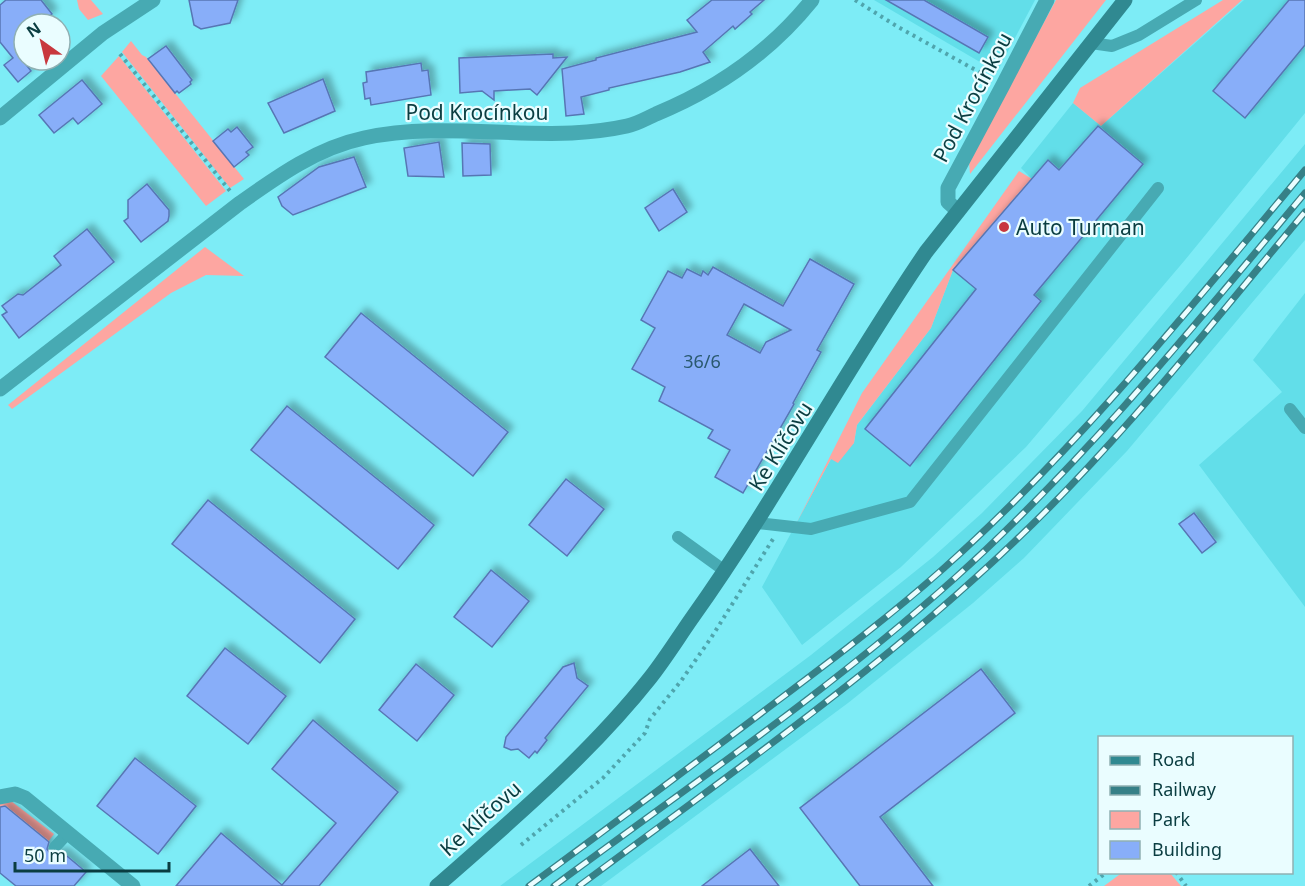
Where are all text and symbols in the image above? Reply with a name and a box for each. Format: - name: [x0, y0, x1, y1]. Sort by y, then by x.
- north arrow: [12, 12, 72, 72]
- text: N: [22, 17, 45, 42]
- street label: Pod Krocínkou: [926, 27, 1018, 167]
- street label: Pod Krocínkou: [405, 98, 549, 126]
- place label: Auto Turman: [1016, 213, 1145, 241]
- marker: Auto Turman: [997, 220, 1011, 234]
- house number: 36/6: [683, 349, 721, 373]
- street label: Ke Klíčovu: [742, 396, 818, 496]
- legend: [1098, 736, 1293, 874]
- text: Road: [1152, 747, 1195, 771]
- street label: Ke Klíčovu: [433, 774, 527, 862]
- text: Railway: [1152, 777, 1217, 801]
- text: Park: [1152, 807, 1190, 831]
- scale bar: [15, 835, 170, 873]
- text: Building: [1152, 837, 1222, 861]
- text: 50 m: [24, 843, 66, 867]

